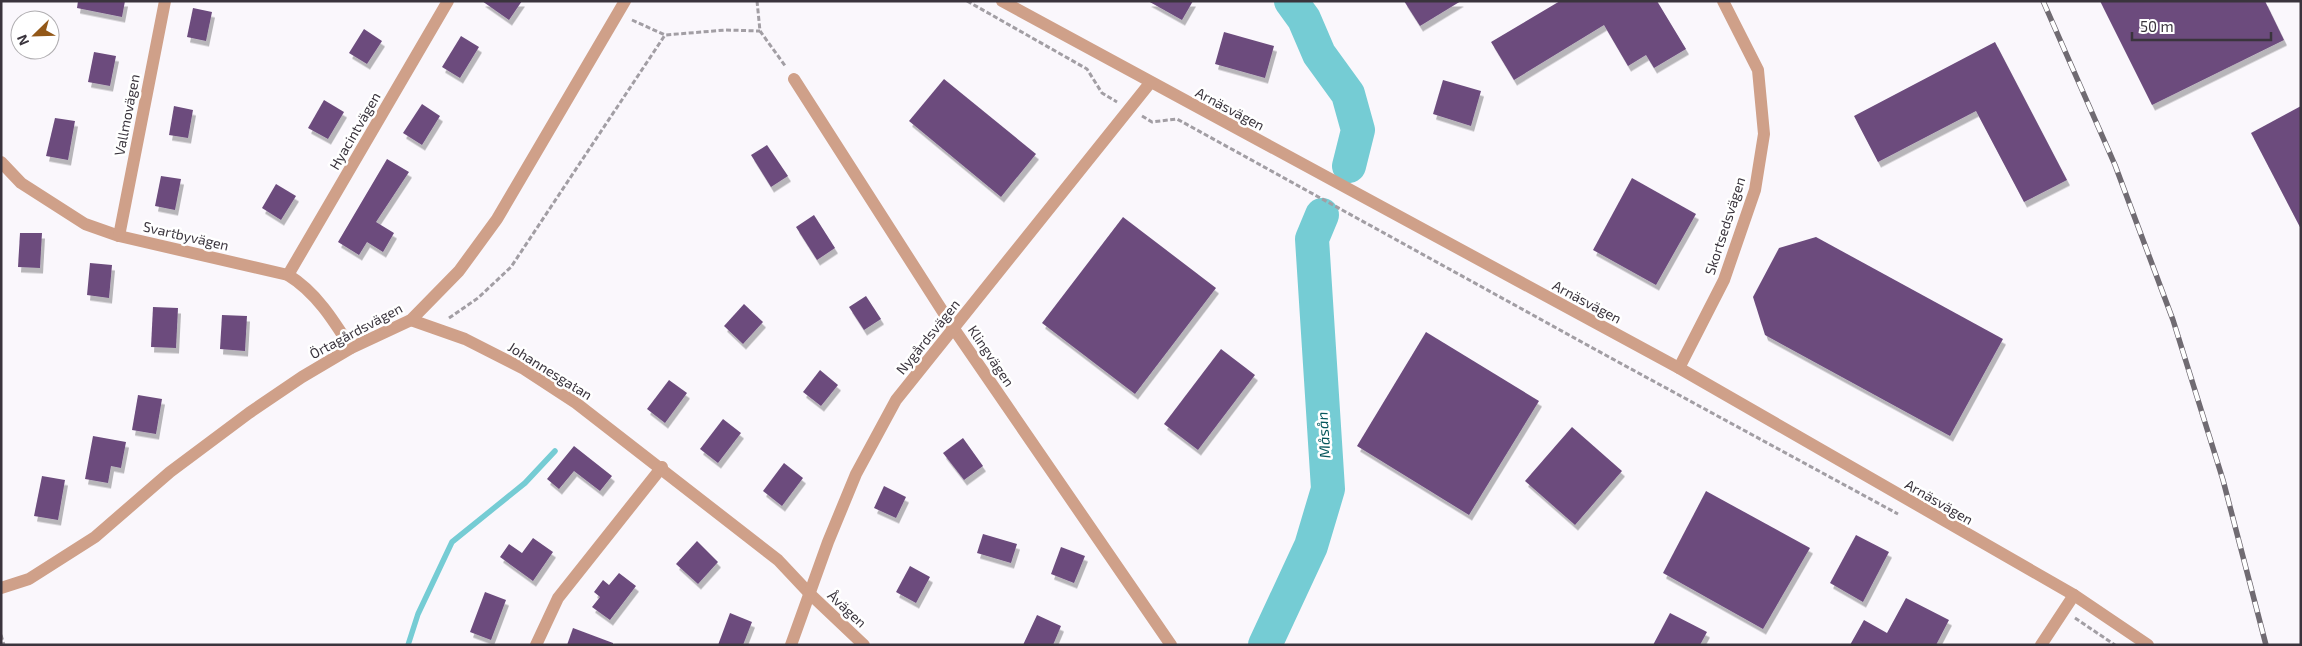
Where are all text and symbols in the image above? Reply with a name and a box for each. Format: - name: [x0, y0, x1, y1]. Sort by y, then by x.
- north arrow: [10, 10, 60, 60]
- scale bar: [2132, 10, 2271, 42]
- text: 50 m: [2140, 17, 2174, 35]
- text: N: [13, 32, 32, 48]
- street label: Vallmovägen: [110, 73, 143, 157]
- street label: Arnäsvägen: [1193, 83, 1268, 134]
- street label: Hyacintvägen: [326, 89, 384, 173]
- street label: Skortsedsvägen: [1701, 175, 1748, 277]
- street label: Svartbyvägen: [142, 217, 231, 254]
- street label: Arnäsvägen: [1550, 276, 1625, 327]
- street label: Nygårdsvägen: [892, 296, 963, 378]
- street label: Örtagårdsvägen: [307, 299, 405, 362]
- street label: Klingvägen: [965, 322, 1018, 390]
- street label: Johannesgatan: [505, 338, 595, 403]
- water label: Måsån: [1312, 411, 1334, 459]
- street label: Arnäsvägen: [1902, 475, 1976, 528]
- street label: Åvägen: [824, 586, 870, 631]

